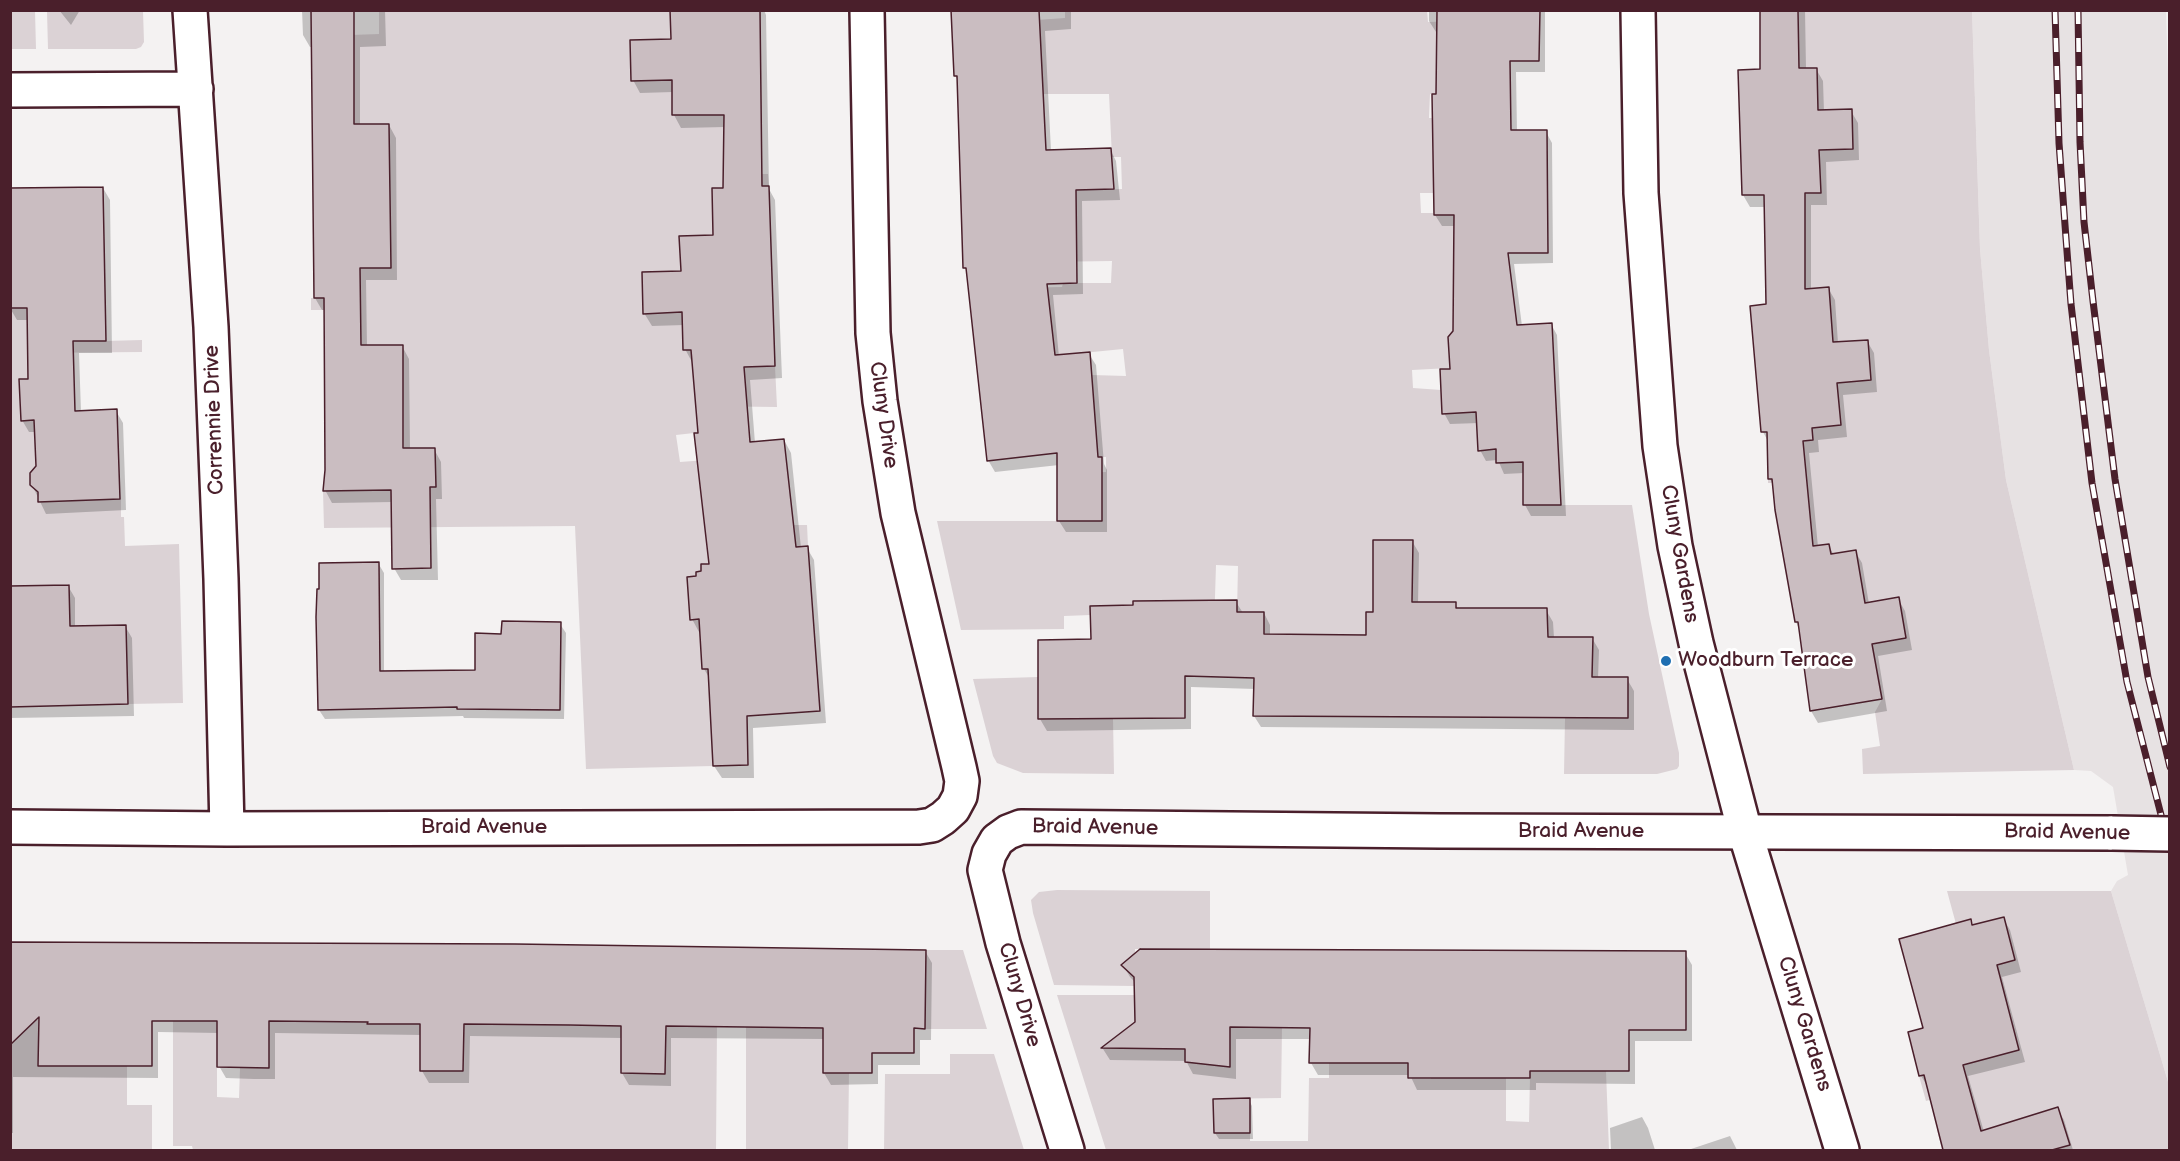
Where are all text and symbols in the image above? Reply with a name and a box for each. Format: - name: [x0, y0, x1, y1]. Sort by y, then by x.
- street label: Corrennie Drive: [200, 345, 230, 495]
- street label: Cluny Drive: [863, 360, 903, 470]
- street label: Cluny Gardens: [1654, 483, 1704, 625]
- place label: Woodburn Terrace: [1678, 648, 1853, 674]
- marker: Woodburn Terrace: [1659, 654, 1673, 668]
- street label: Braid Avenue: [1032, 814, 1158, 842]
- street label: Braid Avenue: [421, 815, 547, 841]
- street label: Braid Avenue: [1518, 819, 1644, 845]
- street label: Braid Avenue: [2004, 819, 2130, 847]
- street label: Cluny Drive: [992, 940, 1046, 1050]
- street label: Cluny Gardens: [1772, 953, 1836, 1095]

